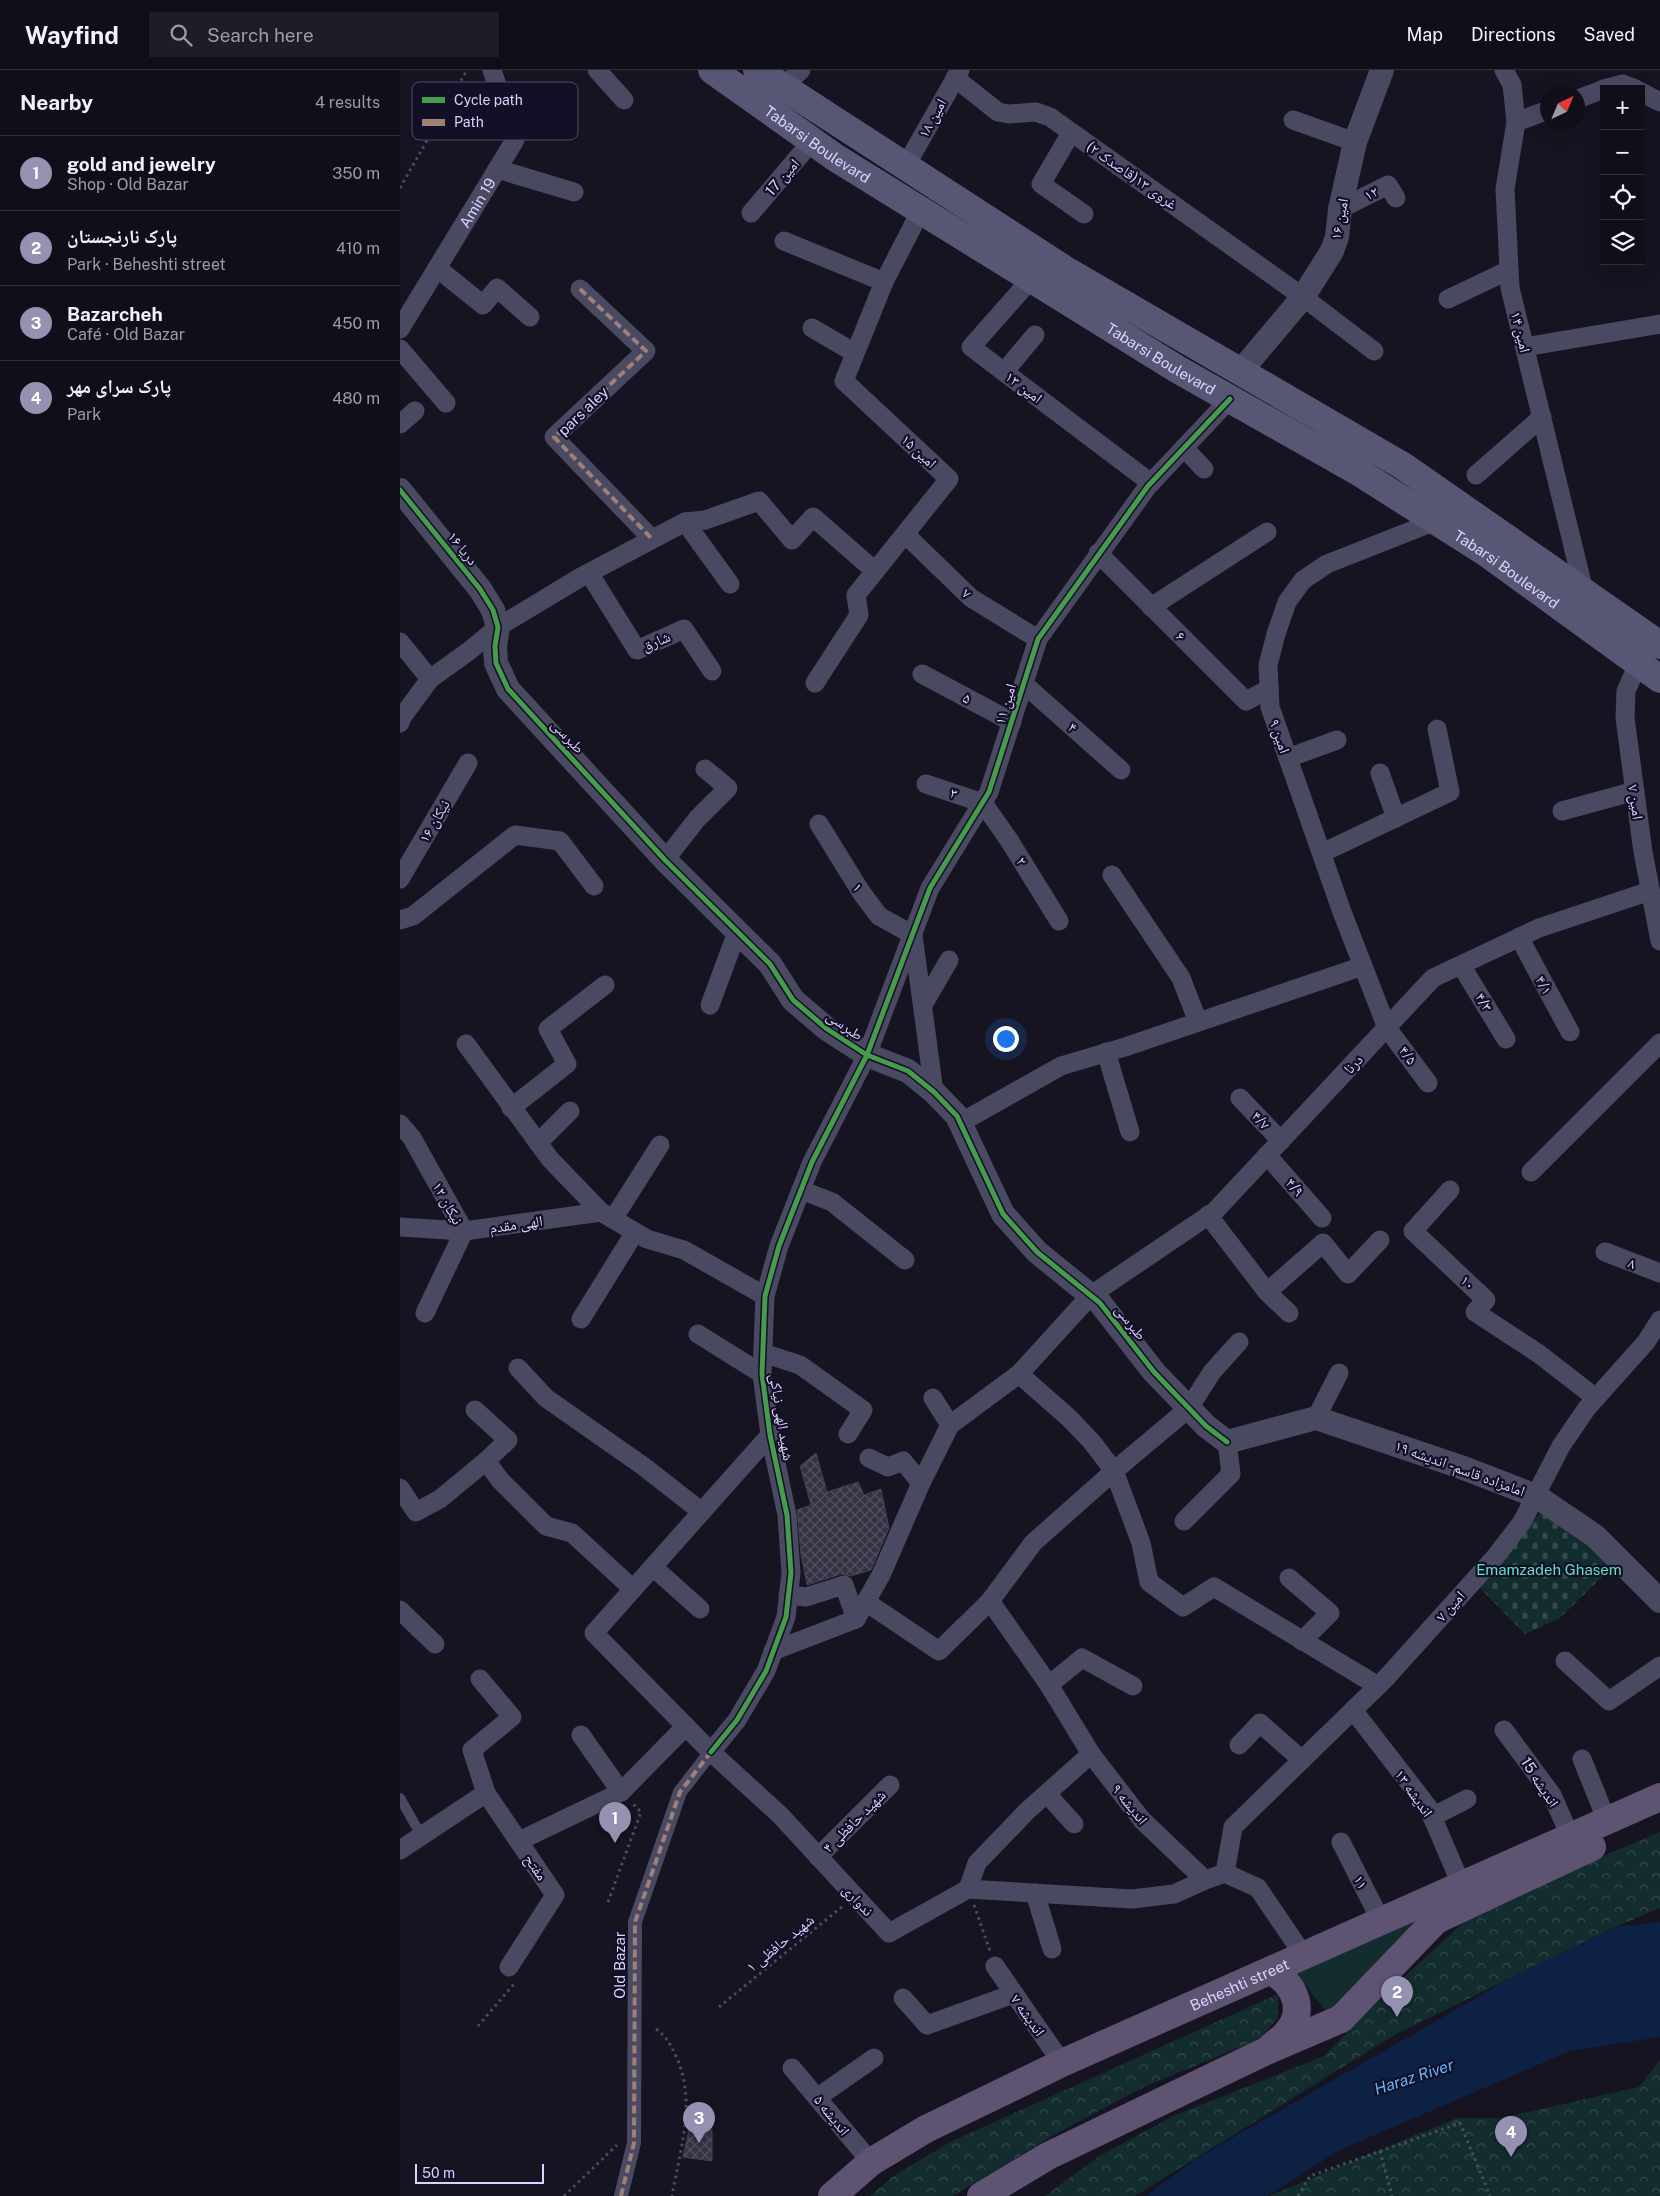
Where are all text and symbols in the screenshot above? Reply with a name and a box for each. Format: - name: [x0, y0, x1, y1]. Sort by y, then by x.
- search box: [149, 12, 499, 57]
- text: Wayfind: [25, 21, 119, 49]
- icon: search: [167, 21, 195, 49]
- text: Search here: [207, 24, 314, 46]
- text: Map: [1406, 24, 1443, 45]
- text: Directions: [1471, 24, 1556, 45]
- text: Saved: [1584, 24, 1635, 45]
- legend: [412, 82, 578, 140]
- north arrow: [1540, 85, 1585, 130]
- map controls: [1600, 85, 1645, 265]
- button: +: [1600, 85, 1645, 130]
- text: Nearby: [20, 90, 93, 115]
- text: Cycle path: [454, 92, 523, 108]
- text: 4 results: [315, 93, 380, 112]
- street label: امین ۱۸: [914, 96, 951, 141]
- street label: Tabarsi Boulevard: [761, 102, 874, 186]
- text: Path: [454, 114, 484, 130]
- button: −: [1600, 130, 1645, 175]
- street label: غروی ۱۳(قاصدک ۲): [1082, 138, 1181, 214]
- text: gold and jewelry: [67, 153, 216, 175]
- street label: امین 17: [761, 155, 804, 200]
- text: 1: [33, 164, 39, 183]
- text: 350 m: [332, 164, 380, 183]
- text: Shop · Old Bazar: [67, 175, 189, 194]
- street label: Amin 19: [455, 175, 499, 231]
- button: locate: [1600, 175, 1645, 220]
- street label: ۱۲: [1361, 182, 1381, 204]
- street label: امین ۱۶: [1327, 197, 1353, 241]
- button: layers: [1600, 220, 1645, 265]
- text: پارک نارنجستان: [67, 225, 177, 247]
- text: 2: [31, 239, 41, 258]
- text: 410 m: [336, 239, 380, 258]
- text: Park · Beheshti street: [67, 255, 226, 274]
- text: Bazarcheh: [67, 303, 163, 325]
- street label: امین ۱۴: [1506, 310, 1534, 355]
- text: 3: [31, 314, 41, 333]
- text: 450 m: [332, 314, 380, 333]
- street label: Tabarsi Boulevard: [1103, 319, 1219, 398]
- text: Café · Old Bazar: [67, 325, 185, 344]
- street label: امین ۱۳: [1001, 368, 1046, 408]
- text: پارک سرای مهر: [67, 375, 171, 397]
- street label: pars aley: [554, 383, 612, 439]
- text: 4: [31, 389, 41, 408]
- text: 480 m: [332, 389, 380, 408]
- text: Park: [67, 405, 101, 424]
- street label: امین ۱۵: [897, 431, 940, 473]
- street label: Tabarsi Boulevard: [1451, 526, 1563, 612]
- street label: دریا ۱۶: [444, 528, 482, 569]
- street label: ۷: [959, 584, 975, 602]
- street label: شارق: [639, 628, 674, 656]
- street label: ۶: [1173, 628, 1190, 645]
- street label: امین ۱۱: [991, 682, 1021, 727]
- street label: ۵: [960, 689, 974, 707]
- street label: طبرسی: [547, 715, 588, 758]
- street label: امین ۹: [1264, 717, 1294, 756]
- street label: ۴: [1065, 718, 1081, 736]
- street label: امین ۷: [1623, 783, 1647, 821]
- street label: ۳: [948, 784, 960, 802]
- street label: نیکان ۱۶: [415, 797, 455, 846]
- street label: ۲: [1013, 854, 1031, 869]
- street label: ۱: [849, 880, 867, 894]
- street label: ۴/۱: [1532, 973, 1556, 997]
- street label: ۴/۳: [1472, 990, 1496, 1015]
- street label: طبرسی: [822, 1006, 867, 1045]
- your location: [993, 1026, 1019, 1052]
- street label: ۴/۵: [1396, 1042, 1421, 1068]
- street label: درنا: [1340, 1051, 1367, 1078]
- street label: ۴/۷: [1248, 1107, 1274, 1133]
- street label: ۴/۹: [1282, 1174, 1308, 1200]
- street label: نیکان ۱۲: [428, 1179, 467, 1228]
- street label: الهی مقدم: [488, 1212, 544, 1238]
- street label: ۸: [1626, 1254, 1638, 1272]
- street label: ۱۰: [1457, 1271, 1479, 1293]
- street label: طبرسی: [1110, 1301, 1150, 1345]
- street label: شهید الهی نیاکی: [765, 1372, 797, 1462]
- street label: امامزاده قاسم - اندیشه ۱۹: [1392, 1437, 1527, 1501]
- park label: Emamzadeh Ghasem: [1476, 1561, 1622, 1578]
- street label: امین ۷: [1432, 1587, 1470, 1626]
- street label: اندیشه 15: [1517, 1754, 1562, 1810]
- street label: اندیشه ۱۳: [1391, 1766, 1436, 1820]
- street label: اندیشه ۹: [1108, 1780, 1151, 1828]
- street label: شهید حافظی ۴: [819, 1786, 890, 1857]
- pin: 1: [599, 1802, 631, 1843]
- street label: مفتح: [519, 1851, 551, 1885]
- street label: ۱۱: [1350, 1872, 1372, 1892]
- street label: ندواری: [838, 1881, 877, 1921]
- street label: شهید حافظی ۱: [743, 1911, 818, 1977]
- street label: Old Bazar: [611, 1931, 628, 1999]
- street label: Beheshti street: [1187, 1955, 1291, 2014]
- pin: 2: [1381, 1976, 1413, 2017]
- street label: اندیشه ۷: [1007, 1991, 1048, 2039]
- water label: Haraz River: [1372, 2055, 1457, 2099]
- street label: اندیشه ۵: [810, 2091, 853, 2139]
- pin: 3: [683, 2102, 715, 2143]
- pin: 4: [1495, 2116, 1527, 2157]
- scale bar: [415, 2161, 544, 2184]
- text: 50 m: [422, 2165, 455, 2181]

